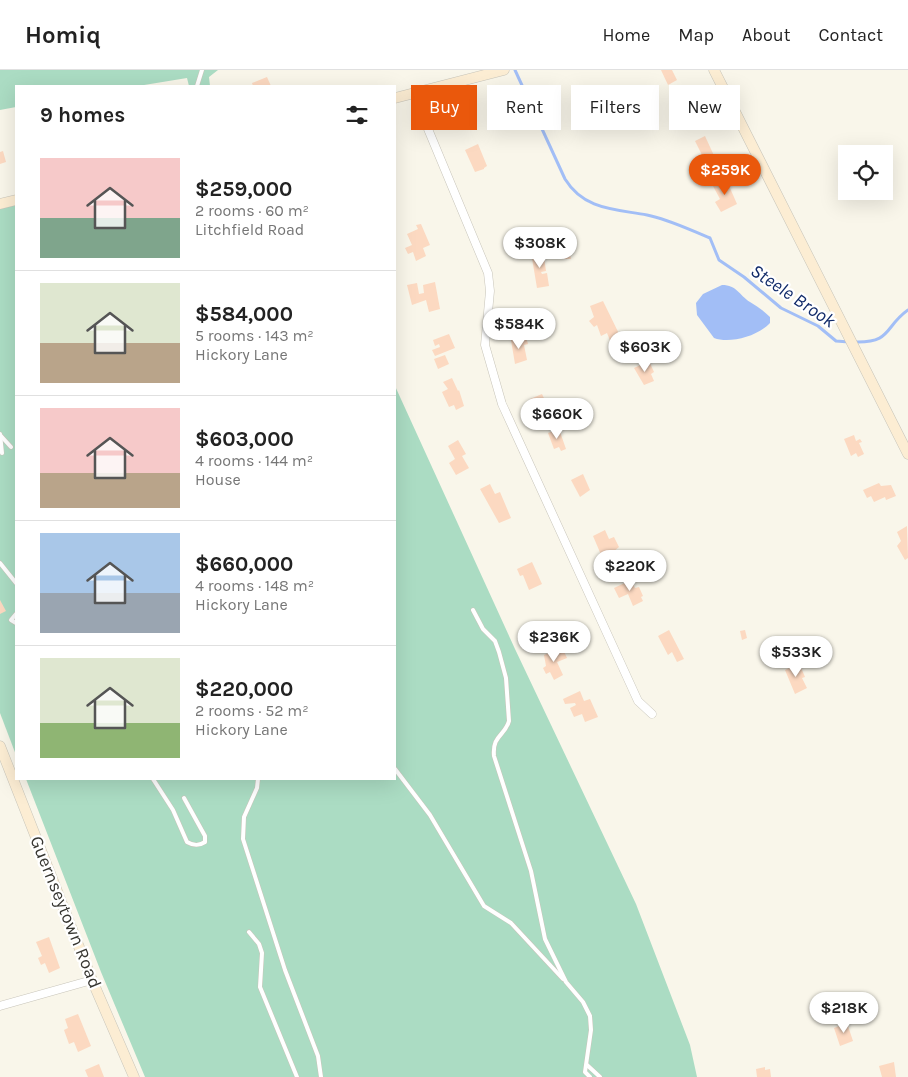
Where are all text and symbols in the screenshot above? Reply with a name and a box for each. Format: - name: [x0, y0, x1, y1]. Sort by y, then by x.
- text: Homiq: [25, 21, 101, 49]
- text: Home: [602, 24, 650, 46]
- text: Map: [678, 24, 714, 46]
- text: About: [742, 24, 791, 46]
- text: Contact: [819, 24, 883, 46]
- chip: Buy: [411, 85, 477, 130]
- chip: Rent: [487, 85, 561, 130]
- chip: Filters: [571, 85, 659, 130]
- chip: New: [669, 85, 740, 130]
- icon: filters: [343, 101, 371, 129]
- text: 9 homes: [40, 103, 125, 127]
- map controls: [838, 145, 893, 200]
- button: locate: [838, 145, 893, 200]
- pin: $259K: [690, 154, 760, 196]
- text: $259K: [700, 160, 750, 179]
- text: $259,000: [195, 177, 292, 201]
- icon: home: [80, 178, 140, 238]
- text: 2 rooms · 60 m²: [195, 201, 309, 220]
- text: Litchfield Road: [195, 220, 304, 239]
- pin: $308K: [505, 226, 575, 269]
- text: $308K: [514, 233, 566, 252]
- water label: Steele Brook: [746, 260, 840, 333]
- text: $584,000: [195, 302, 293, 326]
- icon: home: [80, 303, 140, 363]
- pin: $584K: [484, 308, 554, 350]
- text: $584K: [494, 314, 544, 333]
- text: 5 rooms · 143 m²: [195, 326, 314, 345]
- pin: $603K: [610, 330, 680, 373]
- text: $603K: [619, 337, 671, 356]
- text: Hickory Lane: [195, 345, 288, 364]
- pin: $660K: [522, 398, 592, 440]
- text: $660K: [531, 404, 583, 423]
- text: $603,000: [195, 427, 294, 451]
- icon: home: [80, 428, 140, 488]
- text: 4 rooms · 144 m²: [195, 451, 313, 470]
- text: House: [195, 470, 241, 489]
- pin: $220K: [595, 550, 665, 592]
- text: $660,000: [195, 552, 293, 576]
- icon: home: [80, 553, 140, 613]
- text: $220K: [605, 556, 655, 575]
- text: 4 rooms · 148 m²: [195, 576, 314, 595]
- text: Hickory Lane: [195, 595, 288, 614]
- pin: $236K: [519, 620, 589, 663]
- text: $236K: [529, 627, 579, 646]
- pin: $533K: [761, 636, 831, 678]
- text: $533K: [771, 642, 821, 661]
- text: $220,000: [195, 677, 293, 701]
- icon: home: [80, 678, 140, 738]
- text: 2 rooms · 52 m²: [195, 701, 309, 720]
- text: Hickory Lane: [195, 720, 288, 739]
- street label: Guernseytown Road: [25, 833, 107, 991]
- pin: $218K: [809, 992, 879, 1034]
- text: $218K: [820, 998, 868, 1017]

